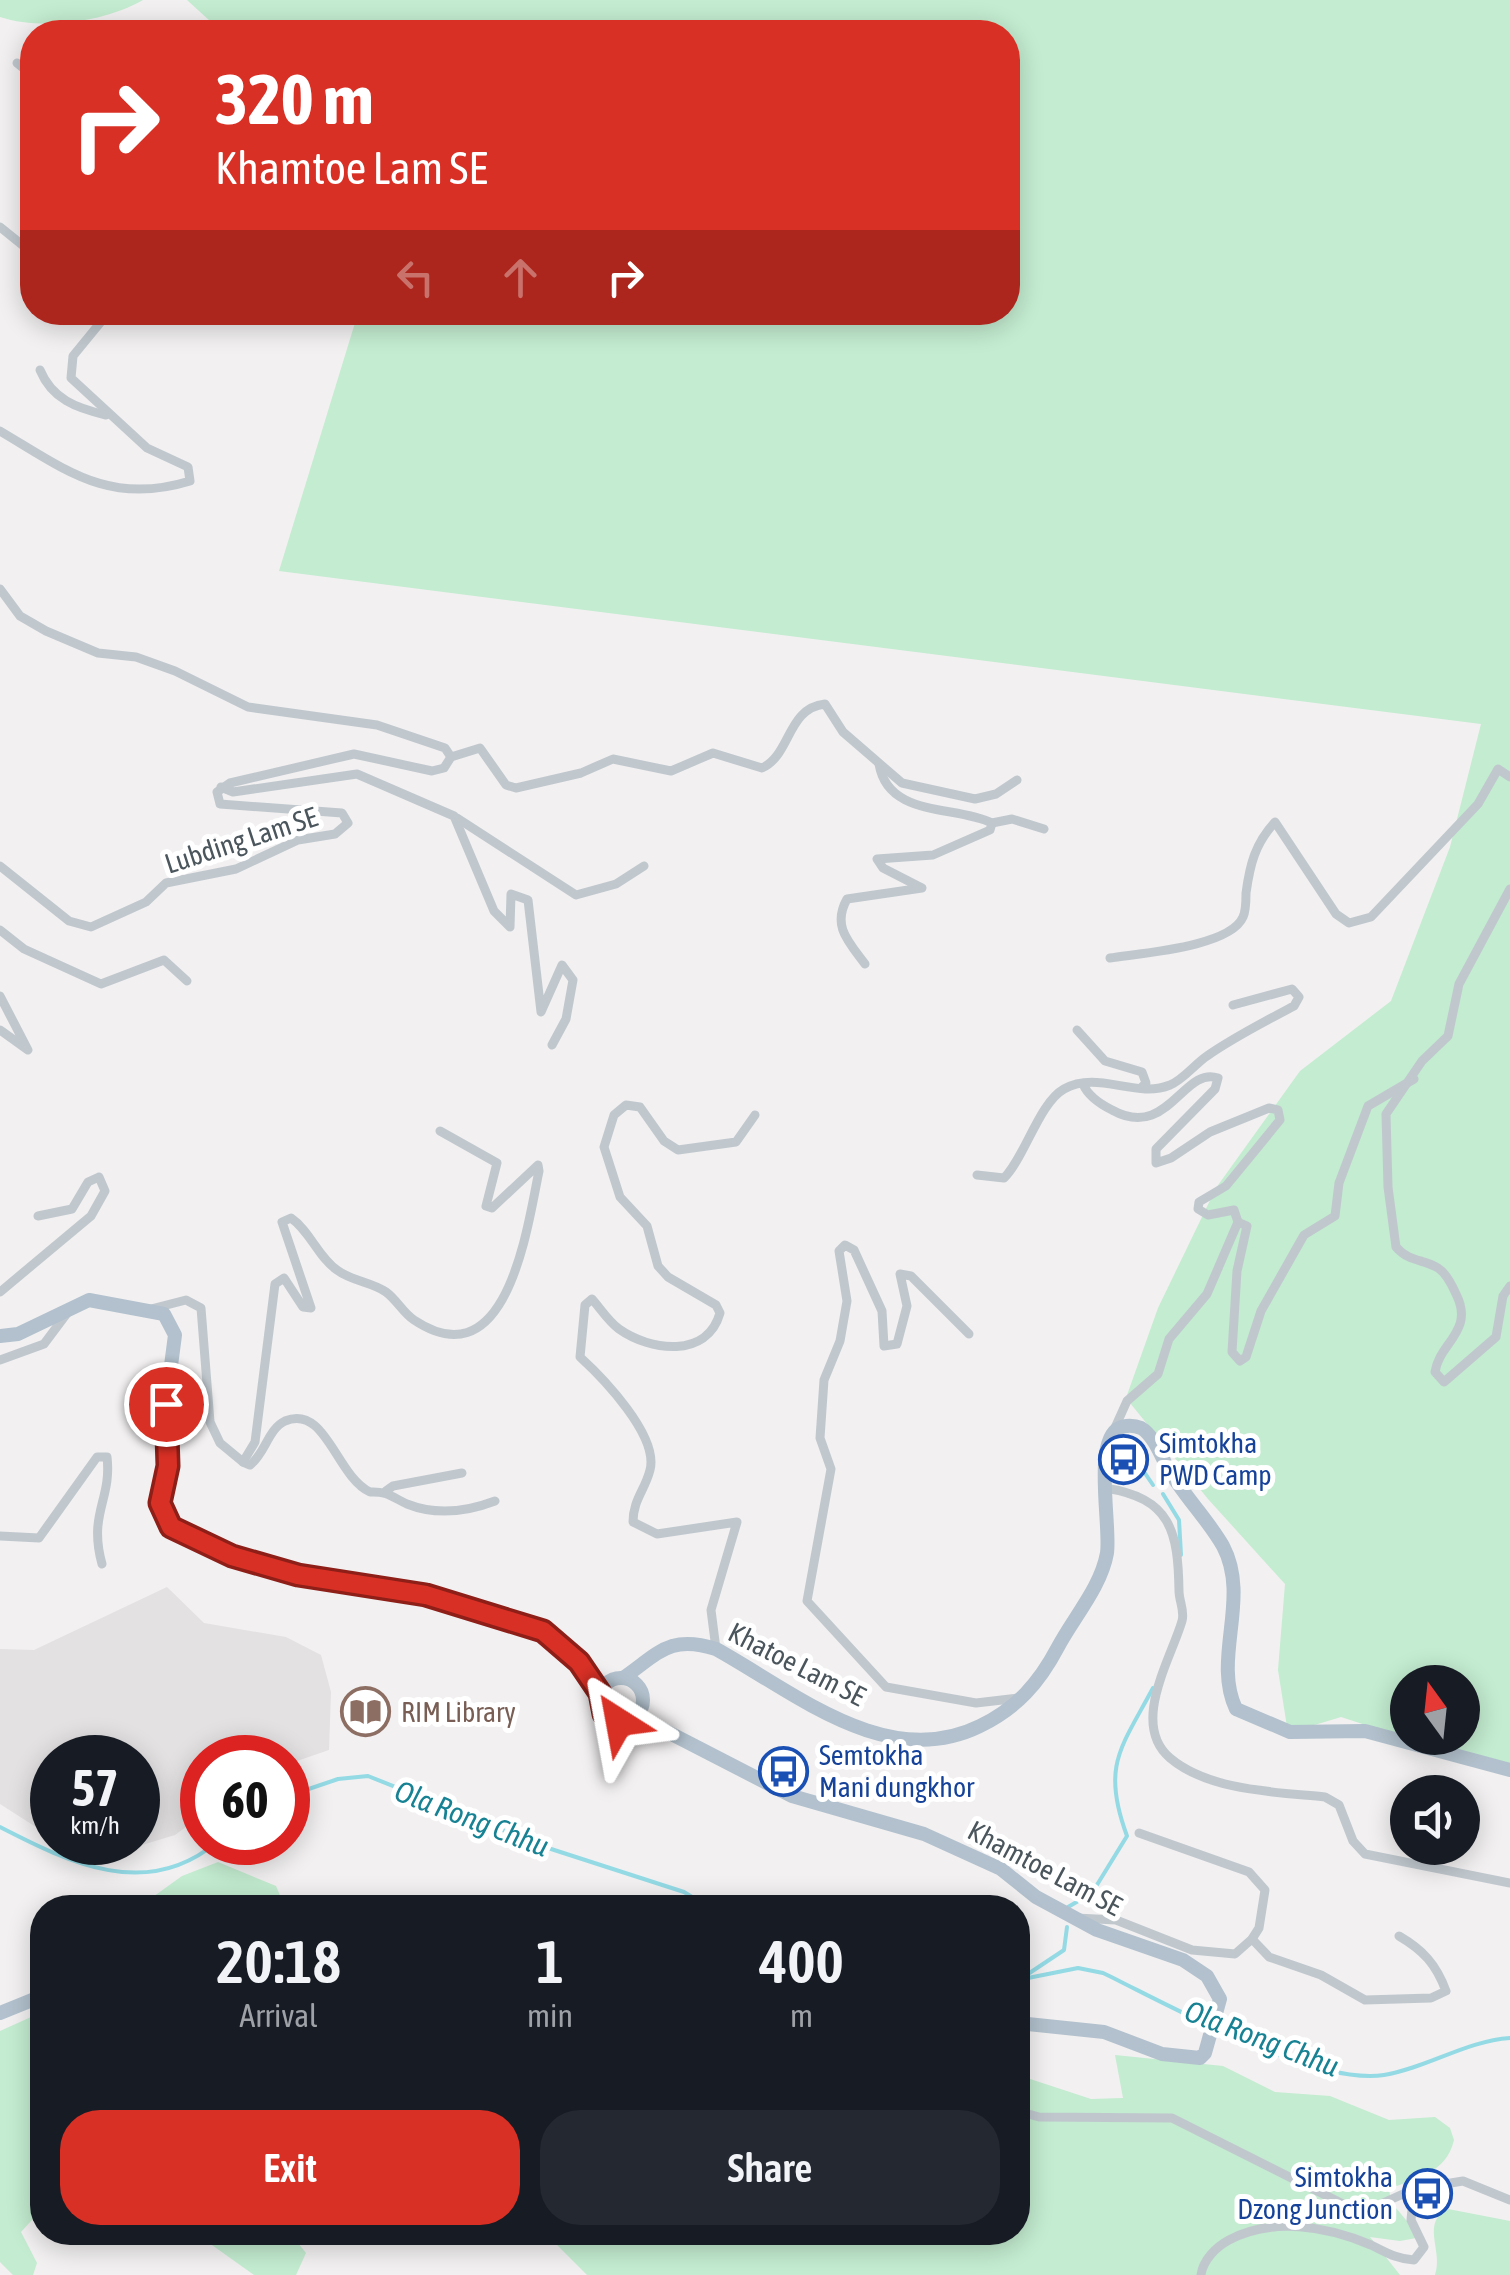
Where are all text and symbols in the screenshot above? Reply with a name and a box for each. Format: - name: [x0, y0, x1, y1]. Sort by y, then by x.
- text: 320 m: [215, 59, 374, 139]
- icon: right: [50, 60, 180, 190]
- text: Khamtoe Lam SE: [215, 142, 487, 194]
- icon: left: [388, 250, 443, 305]
- icon: ahead: [493, 250, 548, 305]
- icon: right: [598, 250, 653, 305]
- street label: Lubding Lam SE: [161, 800, 321, 880]
- pin: [124, 1362, 209, 1447]
- icon: arrive: [139, 1377, 194, 1432]
- place label: Simtokha PWD Camp: [1159, 1427, 1272, 1491]
- bus stop icon: Simtokha PWD Camp: [1098, 1433, 1150, 1485]
- street label: Khatoe Lam SE: [723, 1616, 871, 1712]
- north arrow: [1390, 1665, 1480, 1755]
- map controls: [1390, 1665, 1480, 1865]
- position arrow: [567, 1670, 671, 1774]
- library icon: RIM Library: [340, 1686, 392, 1738]
- place label: RIM Library: [401, 1696, 516, 1728]
- speed limit sign: 60: [180, 1735, 310, 1865]
- place label: Semtokha Mani dungkhor: [819, 1739, 975, 1803]
- bus stop icon: Semtokha Mani dungkhor: [758, 1745, 810, 1797]
- text: 57: [71, 1759, 118, 1817]
- water label: Ola Rong Chhu: [390, 1773, 554, 1863]
- button: sound: [1390, 1775, 1480, 1865]
- text: km/h: [70, 1811, 120, 1839]
- street label: Khamtoe Lam SE: [963, 1814, 1127, 1922]
- text: 20:18: [216, 1927, 341, 1996]
- text: 1: [536, 1927, 564, 1996]
- text: 400: [759, 1927, 844, 1996]
- water label: Ola Rong Chhu: [1180, 1993, 1344, 2083]
- text: Arrival: [239, 1997, 318, 2034]
- text: min: [527, 1997, 573, 2034]
- text: m: [790, 1997, 813, 2034]
- button: Exit: [60, 2110, 520, 2225]
- button: Share: [540, 2110, 1000, 2225]
- place label: Simtokha Dzong Junction: [1237, 2161, 1393, 2225]
- bus stop icon: Simtokha Dzong Junction: [1402, 2167, 1454, 2219]

